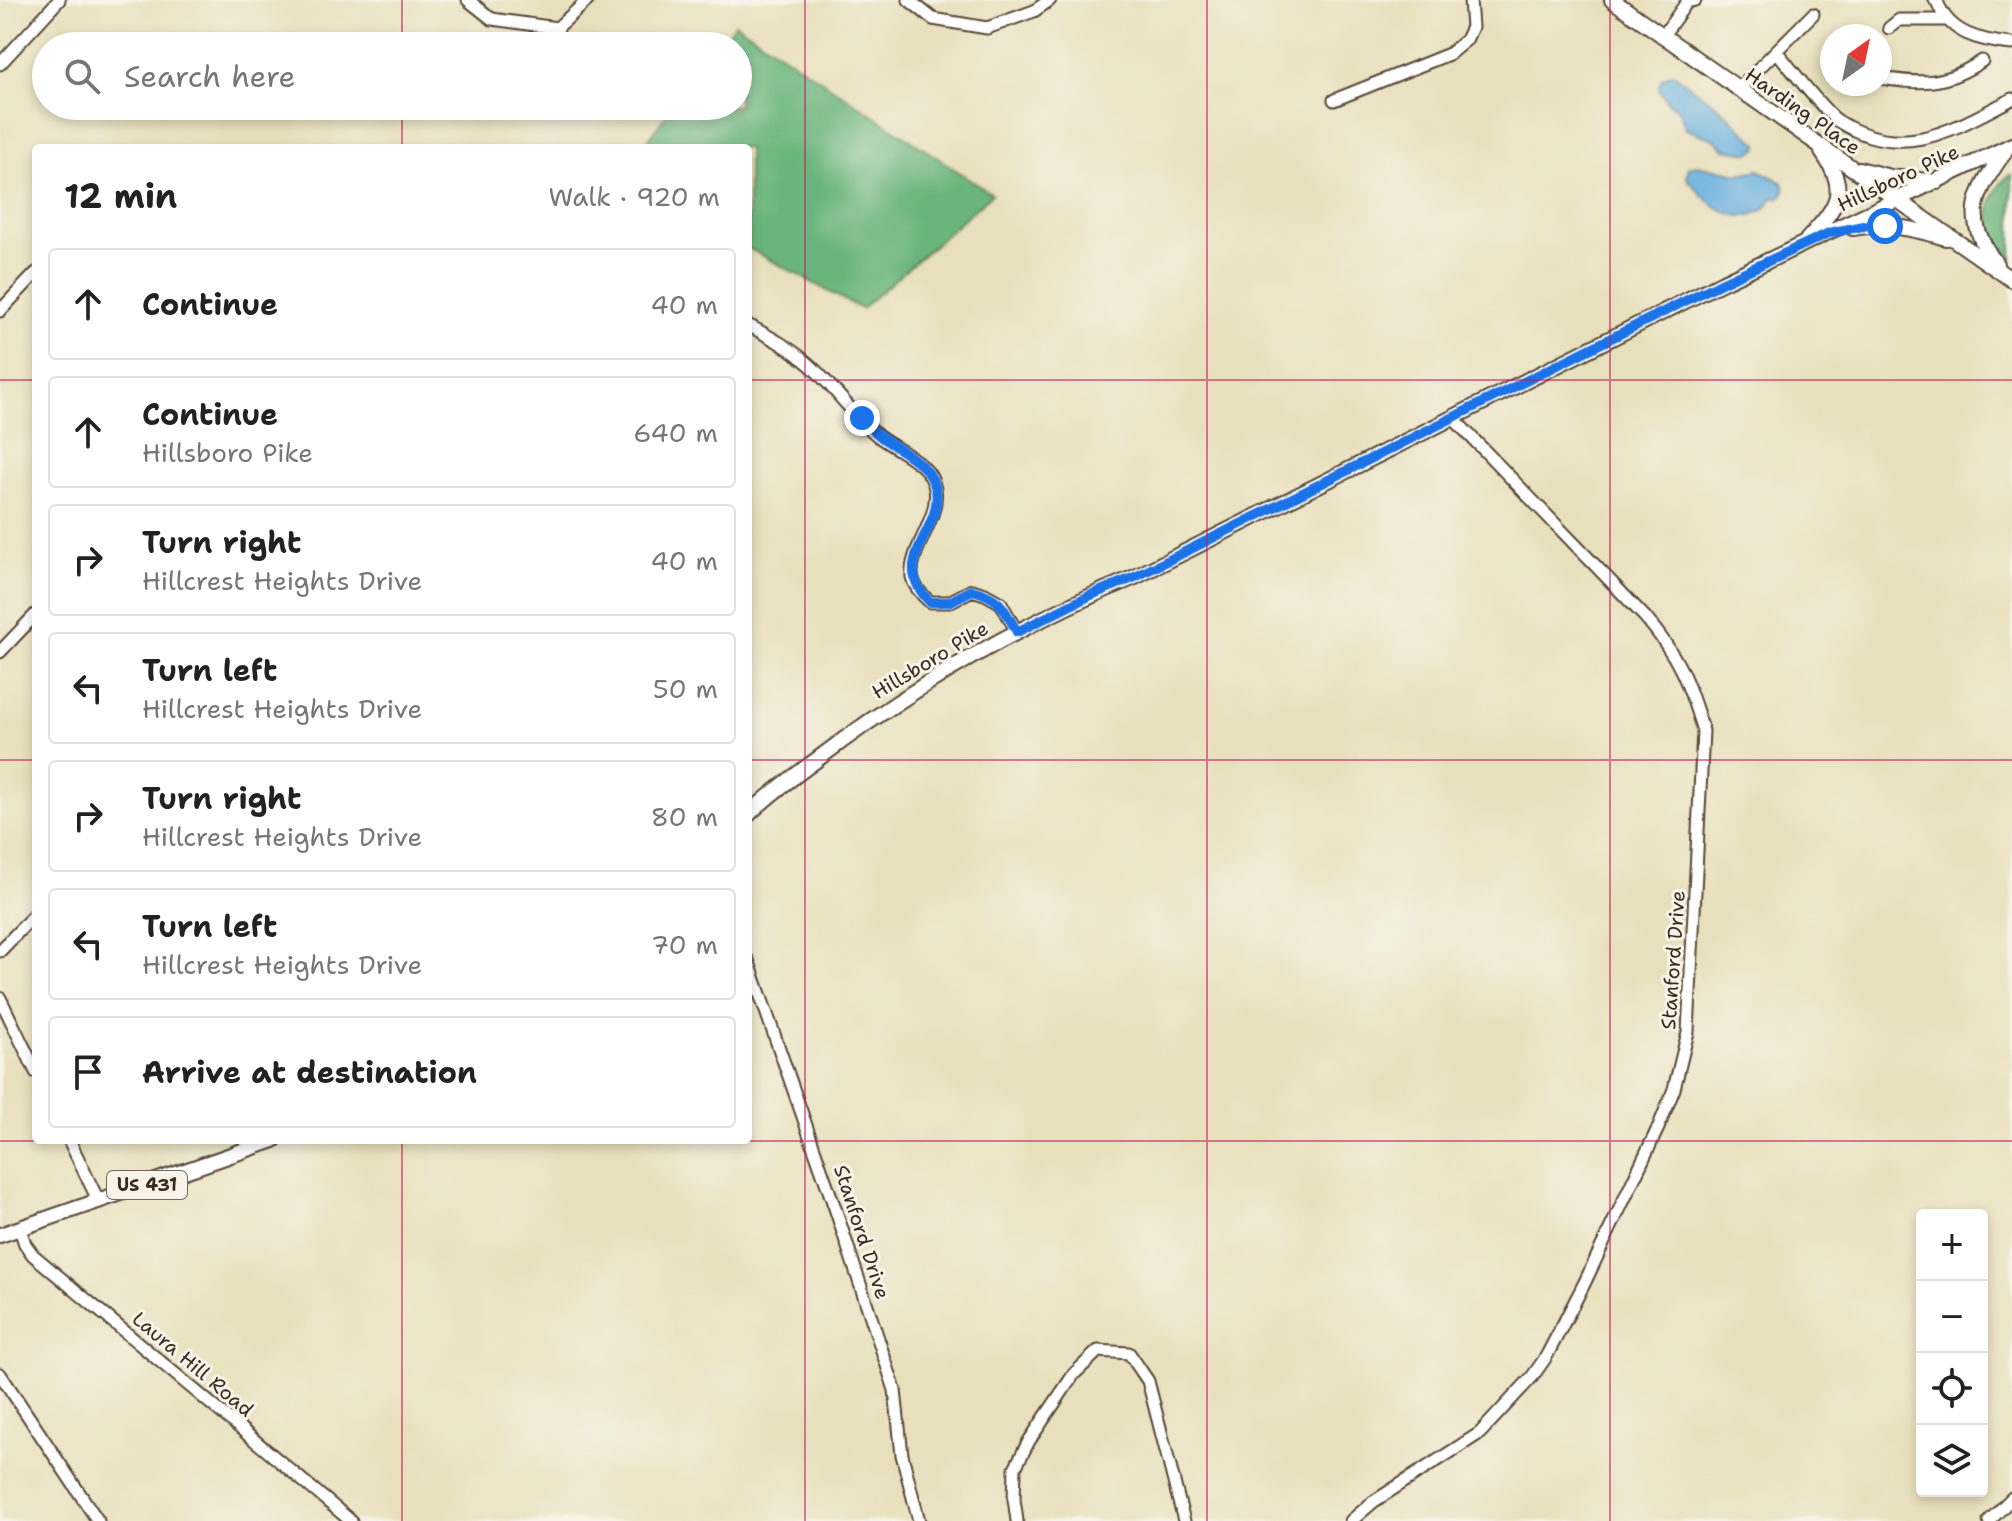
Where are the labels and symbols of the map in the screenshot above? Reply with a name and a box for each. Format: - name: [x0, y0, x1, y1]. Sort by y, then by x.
- north arrow: [1820, 24, 1892, 96]
- street label: Harding Place: [1740, 62, 1866, 160]
- street label: Hillsboro Pike: [1833, 138, 1963, 218]
- route start: [1867, 208, 1903, 244]
- route end: [844, 400, 880, 436]
- street label: Hillsboro Pike: [867, 615, 993, 705]
- street label: Stanford Drive: [1655, 889, 1691, 1031]
- street label: Stanford Drive: [828, 1162, 896, 1302]
- road number: US 431: [107, 1171, 187, 1199]
- street label: Laura Hill Road: [127, 1306, 259, 1423]

